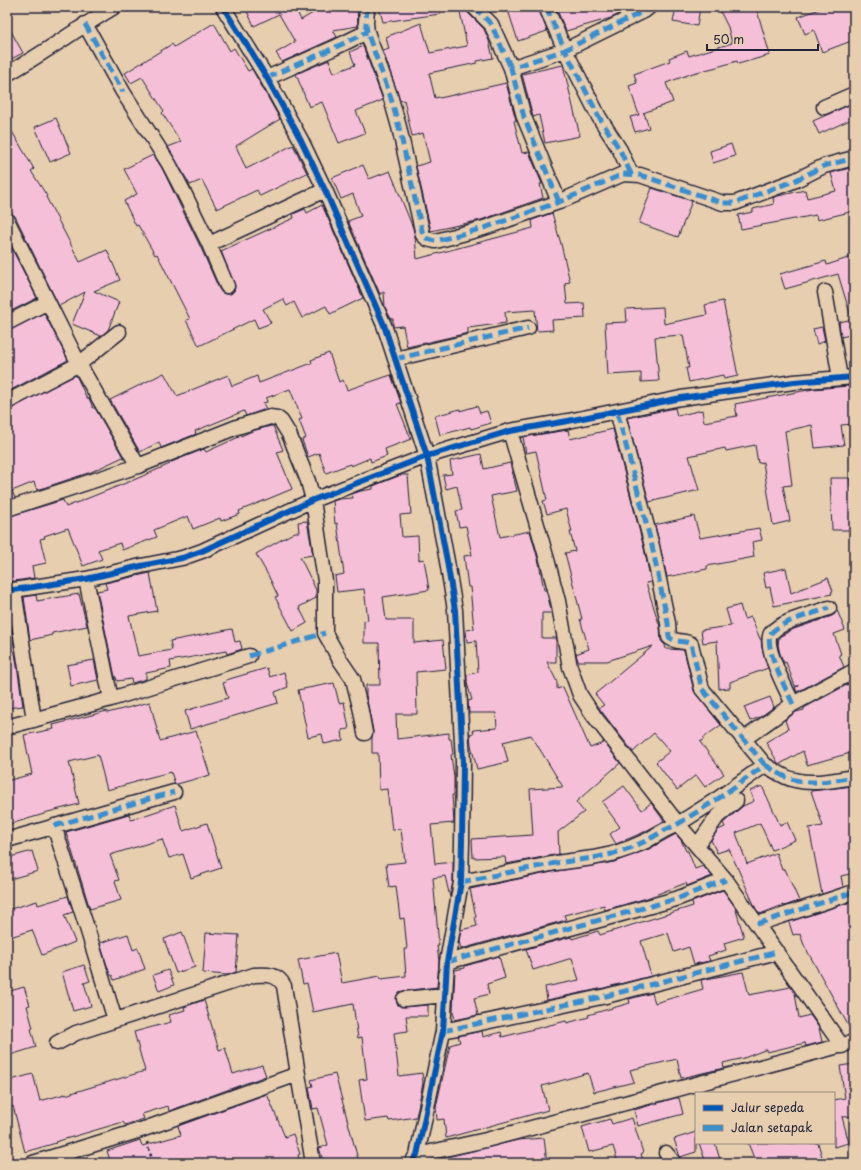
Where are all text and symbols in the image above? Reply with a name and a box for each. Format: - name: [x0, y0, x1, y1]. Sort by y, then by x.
- scale bar: [707, 26, 818, 52]
- text: 50 m: [713, 30, 744, 48]
- legend: [695, 1092, 835, 1144]
- text: Jalur sepeda: [731, 1098, 805, 1116]
- text: Jalan setapak: [731, 1118, 813, 1136]

